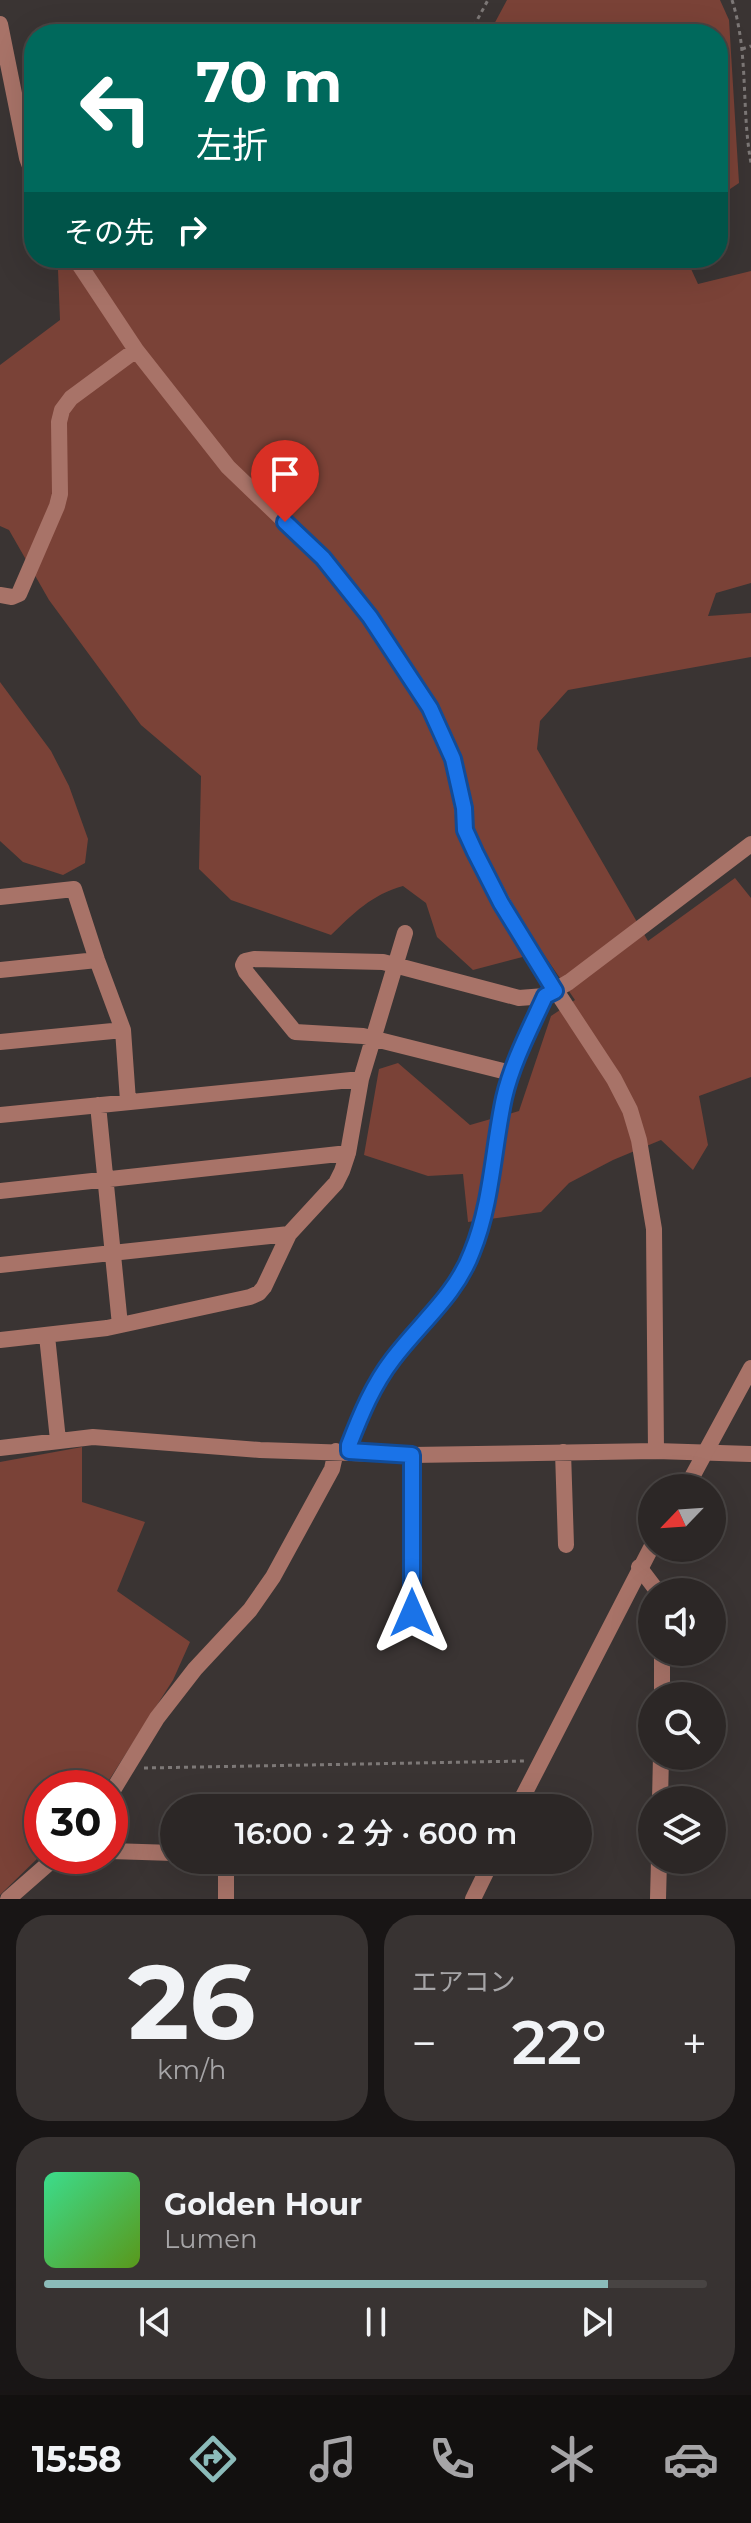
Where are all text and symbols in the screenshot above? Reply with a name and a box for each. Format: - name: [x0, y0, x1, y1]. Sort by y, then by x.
- text: 70 m: [196, 48, 342, 116]
- icon: left: [64, 56, 168, 160]
- text: 左折: [196, 123, 268, 167]
- icon: right: [170, 208, 214, 252]
- text: その先: [64, 214, 154, 251]
- pin: [251, 440, 319, 522]
- icon: arrive: [263, 452, 307, 496]
- north arrow: [638, 1474, 726, 1562]
- map controls: [638, 1474, 726, 1874]
- position arrow: [370, 1571, 454, 1655]
- button: sound: [638, 1578, 726, 1666]
- button: search: [638, 1682, 726, 1770]
- speed limit sign: 30: [24, 1770, 128, 1874]
- button: layers: [638, 1786, 726, 1874]
- text: 16:00 · 2 分 · 600 m: [235, 1815, 517, 1852]
- text: 26: [128, 1938, 256, 2065]
- text: エアコン: [412, 1966, 516, 1998]
- text: 22°: [512, 2006, 607, 2079]
- text: −: [412, 2016, 437, 2070]
- text: +: [682, 2016, 707, 2070]
- text: km/h: [157, 2054, 226, 2086]
- text: Golden Hour: [164, 2186, 362, 2223]
- text: Lumen: [164, 2223, 257, 2255]
- icon: previous: [133, 2300, 177, 2344]
- icon: pause: [354, 2300, 398, 2344]
- icon: next: [575, 2300, 619, 2344]
- icon: directions: [185, 2431, 241, 2487]
- icon: music: [305, 2431, 361, 2487]
- icon: phone: [424, 2431, 480, 2487]
- icon: climate: [544, 2431, 600, 2487]
- icon: car: [663, 2431, 719, 2487]
- text: 15:58: [32, 2437, 122, 2481]

